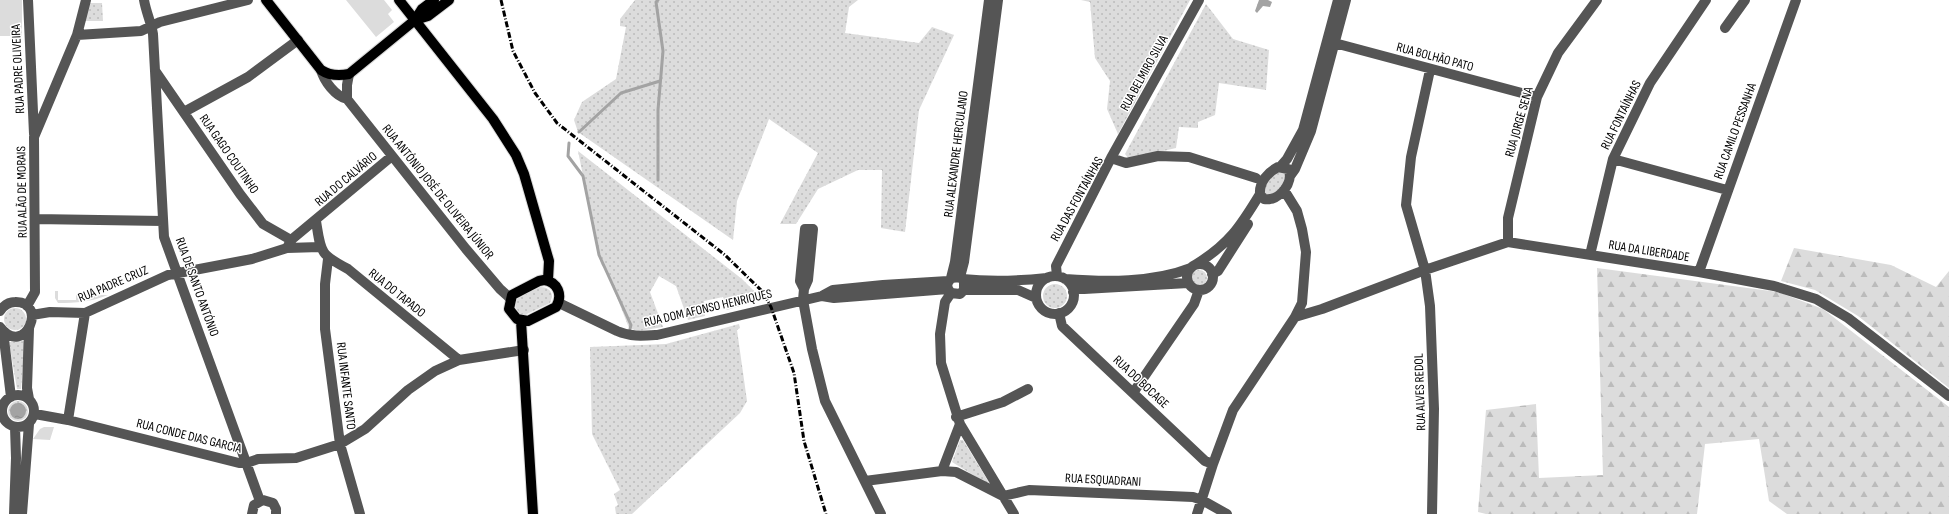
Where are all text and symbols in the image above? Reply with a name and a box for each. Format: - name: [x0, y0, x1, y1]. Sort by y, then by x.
- street label: RUA PADRE OLIVEIRA: [8, 23, 28, 114]
- street label: RUA BELMIRO SILVA: [1117, 32, 1172, 114]
- street label: RUA BOLHÃO PATO: [1395, 39, 1475, 75]
- street label: RUA FONTAÍNHAS: [1597, 77, 1645, 152]
- street label: RUA CAMILO PESSANHA: [1710, 80, 1760, 181]
- street label: RUA JORGE SENA: [1501, 85, 1537, 159]
- street label: RUA ALEXANDRE HERCULANO: [940, 90, 972, 218]
- street label: RUA GAGO COUTINHO: [196, 111, 262, 197]
- street label: RUA ANTÓNIO JOSÉ DE OLIVEIRA JÚNIOR: [379, 121, 497, 263]
- street label: RUA ALÃO DE MORAIS: [13, 145, 31, 238]
- street label: RUA DO CALVÁRIO: [311, 148, 381, 210]
- street label: RUA DAS FONTAÍNHAS: [1047, 153, 1107, 244]
- street label: RUA DE SANTO ANTÓNIO: [172, 235, 222, 339]
- street label: RUA DA LIBERDADE: [1607, 237, 1691, 265]
- street label: RUA PADRE CRUZ: [76, 262, 151, 306]
- street label: RUA DO TAPADO: [365, 265, 429, 321]
- street label: RUA DOM AFONSO HENRIQUES: [642, 285, 774, 331]
- street label: RUA INFANTE SANTO: [333, 341, 359, 431]
- street label: RUA DO BOCAGE: [1110, 352, 1172, 412]
- street label: RUA ALVES REDOL: [1411, 353, 1429, 431]
- street label: RUA CONDE DIAS GARCIA: [135, 415, 244, 457]
- street label: RUA ESQUADRANI: [1065, 470, 1141, 490]

